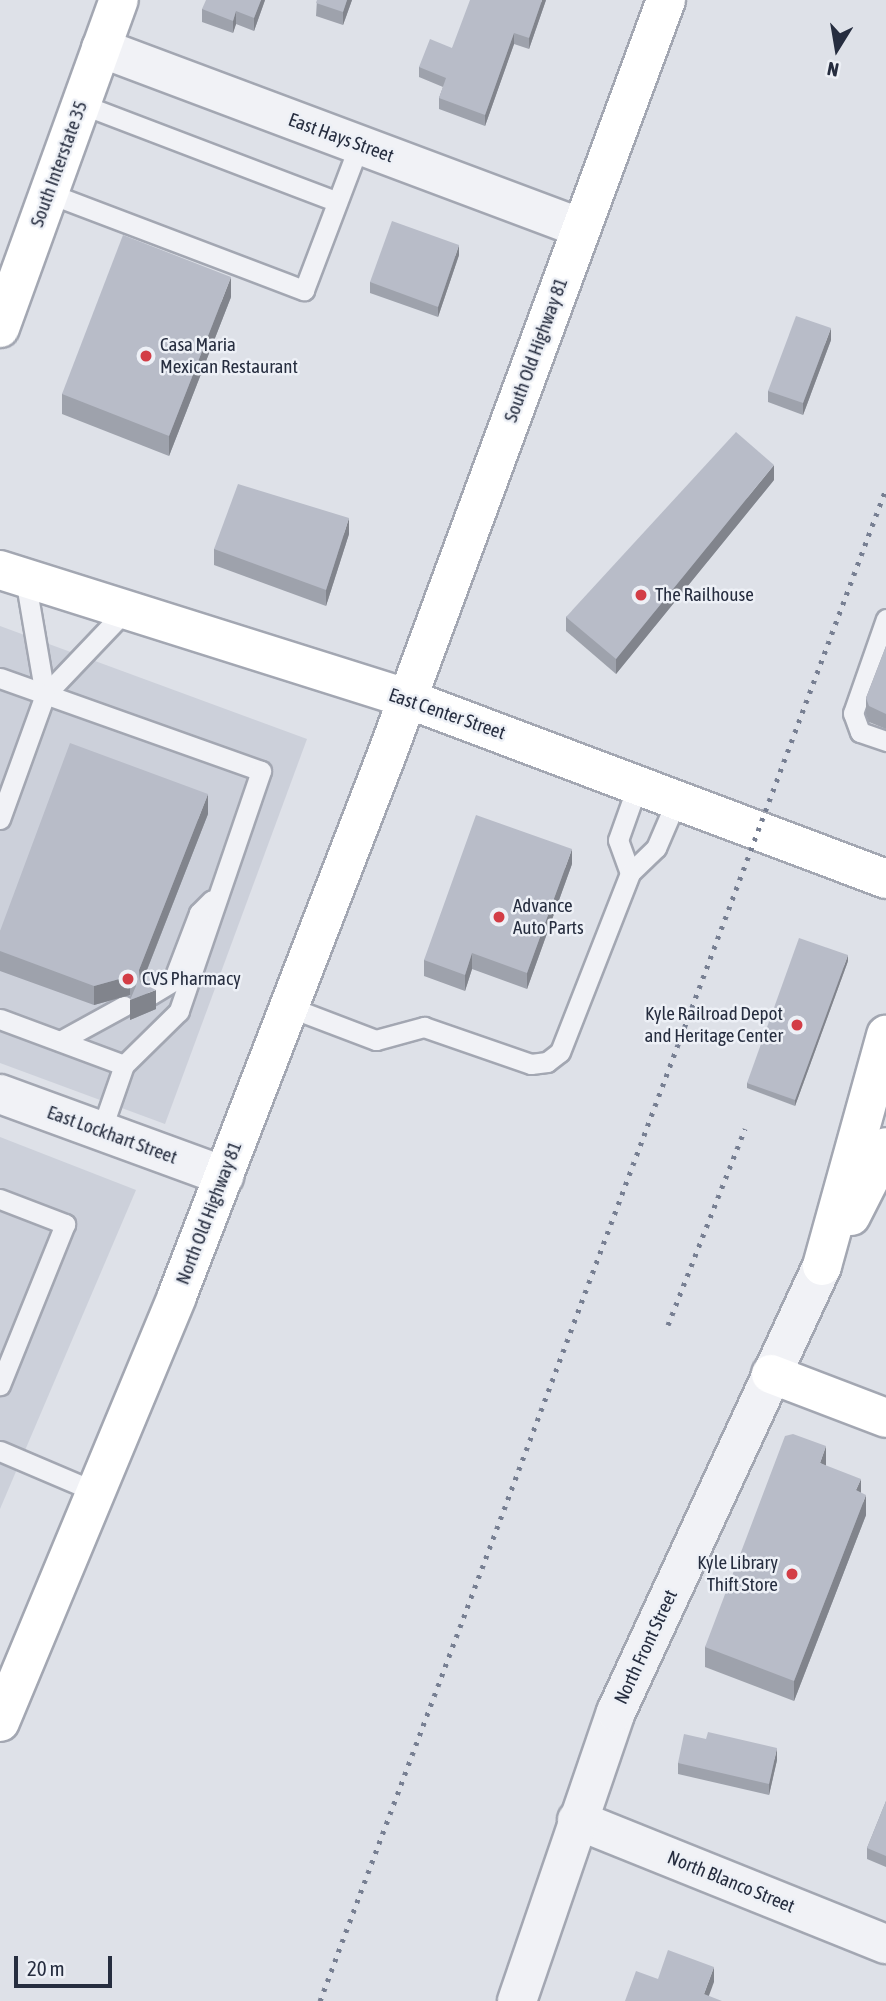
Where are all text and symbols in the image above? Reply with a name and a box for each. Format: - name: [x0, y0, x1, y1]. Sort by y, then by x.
- north arrow: [802, 14, 872, 84]
- text: N: [825, 58, 841, 81]
- street label: South Interstate 35: [26, 98, 92, 230]
- street label: East Hays Street: [285, 108, 397, 168]
- street label: South Old Highway 81: [499, 275, 573, 425]
- place label: Casa Maria Mexican Restaurant: [160, 334, 298, 378]
- marker: Casa Maria Mexican Restaurant: [138, 348, 154, 364]
- place label: The Railhouse: [655, 584, 754, 606]
- marker: The Railhouse: [633, 587, 649, 603]
- street label: East Center Street: [386, 683, 508, 745]
- place label: Advance Auto Parts: [513, 895, 584, 939]
- marker: Advance Auto Parts: [491, 909, 507, 925]
- place label: CVS Pharmacy: [142, 968, 241, 990]
- marker: CVS Pharmacy: [120, 971, 136, 987]
- place label: Kyle Railroad Depot and Heritage Center: [644, 1003, 783, 1047]
- marker: Kyle Railroad Depot and Heritage Center: [789, 1017, 805, 1033]
- street label: East Lockhart Street: [44, 1101, 180, 1169]
- street label: North Old Highway 81: [171, 1138, 247, 1288]
- place label: Kyle Library Thift Store: [697, 1552, 778, 1596]
- marker: Kyle Library Thift Store: [784, 1566, 800, 1582]
- street label: North Front Street: [610, 1586, 682, 1708]
- street label: North Blanco Street: [664, 1846, 798, 1918]
- scale bar: [18, 1941, 116, 1985]
- text: 20 m: [27, 1956, 65, 1980]

